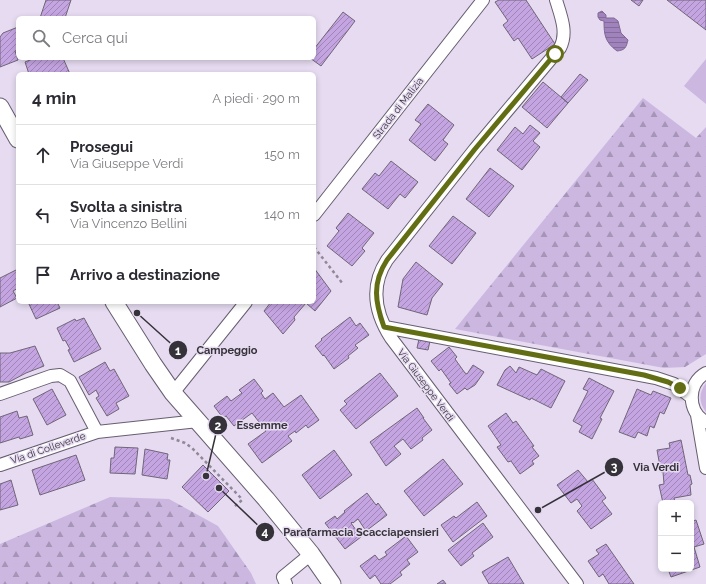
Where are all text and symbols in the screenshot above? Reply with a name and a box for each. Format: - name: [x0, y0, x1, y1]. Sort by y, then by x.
- search box: [16, 16, 316, 60]
- icon: search: [30, 27, 52, 49]
- text: Cerca qui: [62, 29, 128, 47]
- route start: [546, 45, 564, 63]
- street label: Strada di Malizia: [371, 75, 425, 141]
- text: 4 min: [32, 88, 76, 108]
- text: A piedi · 290 m: [212, 91, 300, 106]
- text: Prosegui: [70, 138, 133, 156]
- icon: ahead: [32, 144, 54, 166]
- text: 150 m: [264, 147, 300, 162]
- text: Via Giuseppe Verdi: [70, 156, 183, 171]
- text: Svolta a sinistra: [70, 198, 182, 216]
- icon: left: [32, 204, 54, 226]
- text: 140 m: [264, 207, 300, 222]
- text: Via Vincenzo Bellini: [70, 216, 187, 231]
- icon: arrive: [32, 264, 54, 286]
- text: Arrivo a destinazione: [70, 266, 220, 284]
- callout: Campeggio: [168, 339, 266, 362]
- text: 1: [175, 344, 181, 358]
- text: Campeggio: [196, 344, 258, 357]
- street label: Via Giuseppe Verdi: [395, 347, 457, 423]
- route end: [671, 379, 689, 397]
- callout: Essemme: [208, 414, 295, 437]
- text: 2: [215, 419, 222, 433]
- text: Essemme: [236, 419, 288, 432]
- street label: Via di Colleverde: [9, 430, 87, 466]
- callout: Via Verdi: [604, 456, 687, 479]
- text: 3: [611, 460, 618, 474]
- text: Via Verdi: [633, 461, 679, 474]
- map controls: [658, 500, 694, 572]
- button: +: [658, 500, 694, 536]
- callout: Parafarmacia Scacciapensieri: [255, 520, 447, 543]
- text: 4: [262, 525, 269, 539]
- text: Parafarmacia Scacciapensieri: [283, 526, 439, 539]
- button: −: [658, 536, 694, 572]

